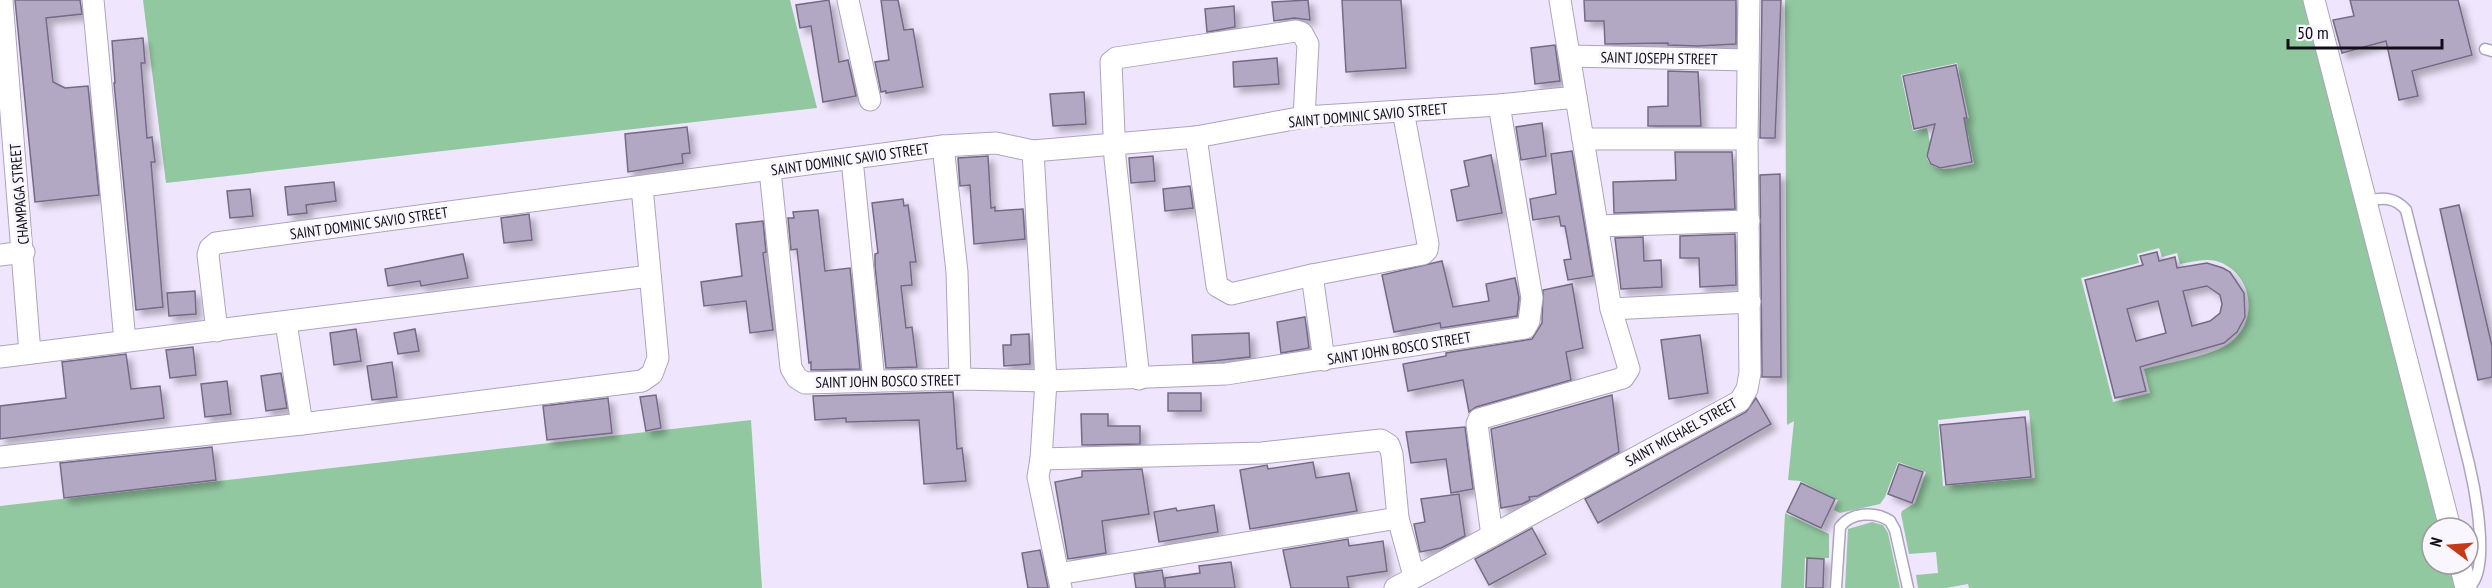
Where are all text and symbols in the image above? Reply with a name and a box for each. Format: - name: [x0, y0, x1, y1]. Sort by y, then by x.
- scale bar: [2288, 12, 2442, 50]
- text: 50 m: [2297, 21, 2329, 44]
- street label: SAINT JOSEPH STREET: [1600, 47, 1718, 69]
- street label: SAINT DOMINIC SAVIO STREET: [1288, 99, 1449, 131]
- street label: SAINT DOMINIC SAVIO STREET: [770, 138, 931, 180]
- street label: CHAMPAGA STREET: [5, 142, 33, 245]
- street label: SAINT DOMINIC SAVIO STREET: [289, 202, 450, 244]
- street label: SAINT JOHN BOSCO STREET: [1326, 327, 1472, 369]
- street label: SAINT JOHN BOSCO STREET: [815, 370, 961, 392]
- street label: SAINT MICHAEL STREET: [1622, 393, 1740, 471]
- north arrow: [2420, 516, 2480, 576]
- text: N: [2425, 535, 2446, 549]

